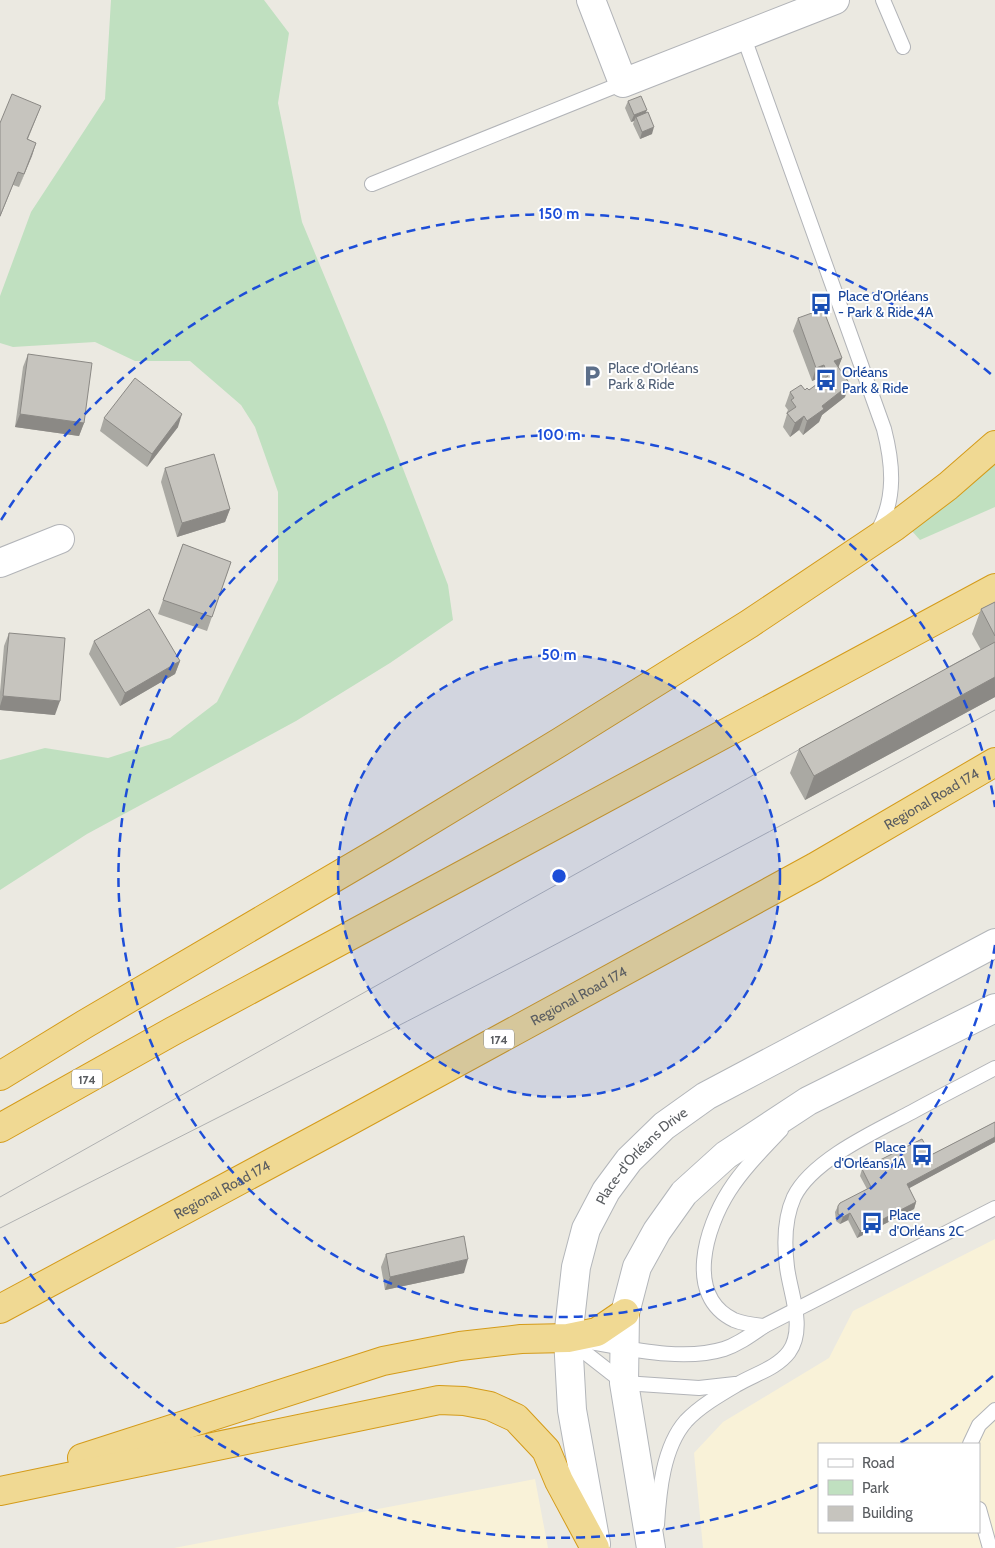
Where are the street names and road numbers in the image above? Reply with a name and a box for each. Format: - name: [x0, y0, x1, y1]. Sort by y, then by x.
- street label: Regional Road 174: [881, 764, 982, 834]
- street label: Regional Road 174: [527, 962, 630, 1029]
- road number: 174: [484, 1030, 514, 1048]
- road number: 174: [72, 1070, 102, 1088]
- street label: Place-d'Orléans Drive: [592, 1103, 691, 1208]
- street label: Regional Road 174: [171, 1156, 273, 1223]

